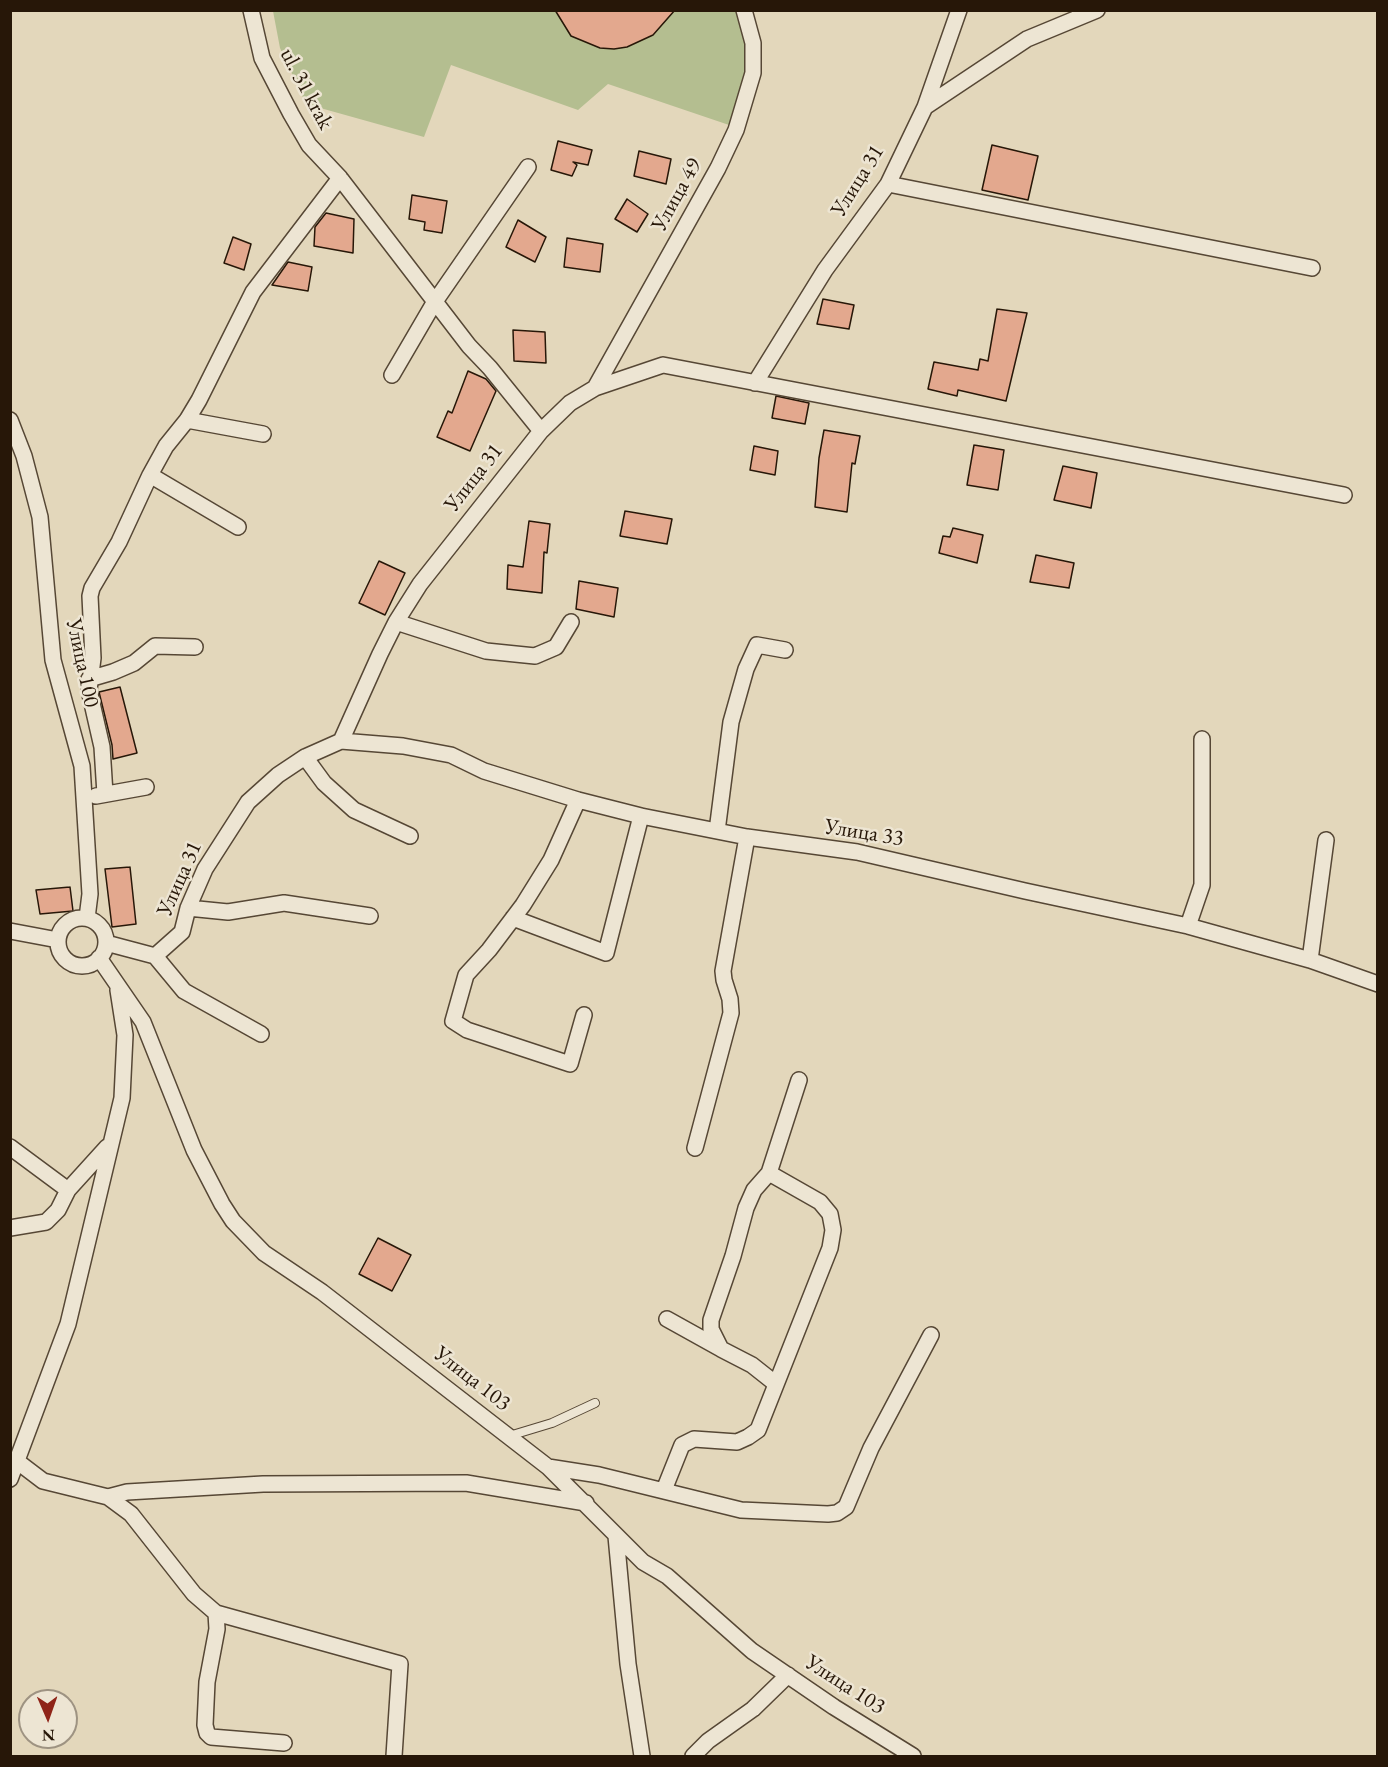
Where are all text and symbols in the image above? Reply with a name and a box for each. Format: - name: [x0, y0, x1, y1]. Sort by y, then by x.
- street label: ul. 31 krak: [274, 44, 338, 134]
- street label: Улица 31: [826, 140, 890, 222]
- street label: Улица 49: [646, 154, 708, 236]
- street label: Улица 31: [439, 439, 509, 517]
- street label: Улица 100: [60, 616, 104, 710]
- street label: Улица 33: [823, 814, 905, 852]
- street label: Улица 31: [152, 837, 208, 921]
- street label: Улица 103: [428, 1341, 516, 1417]
- street label: Улица 103: [800, 1649, 890, 1721]
- north arrow: [18, 1689, 78, 1749]
- text: N: [42, 1725, 55, 1746]

